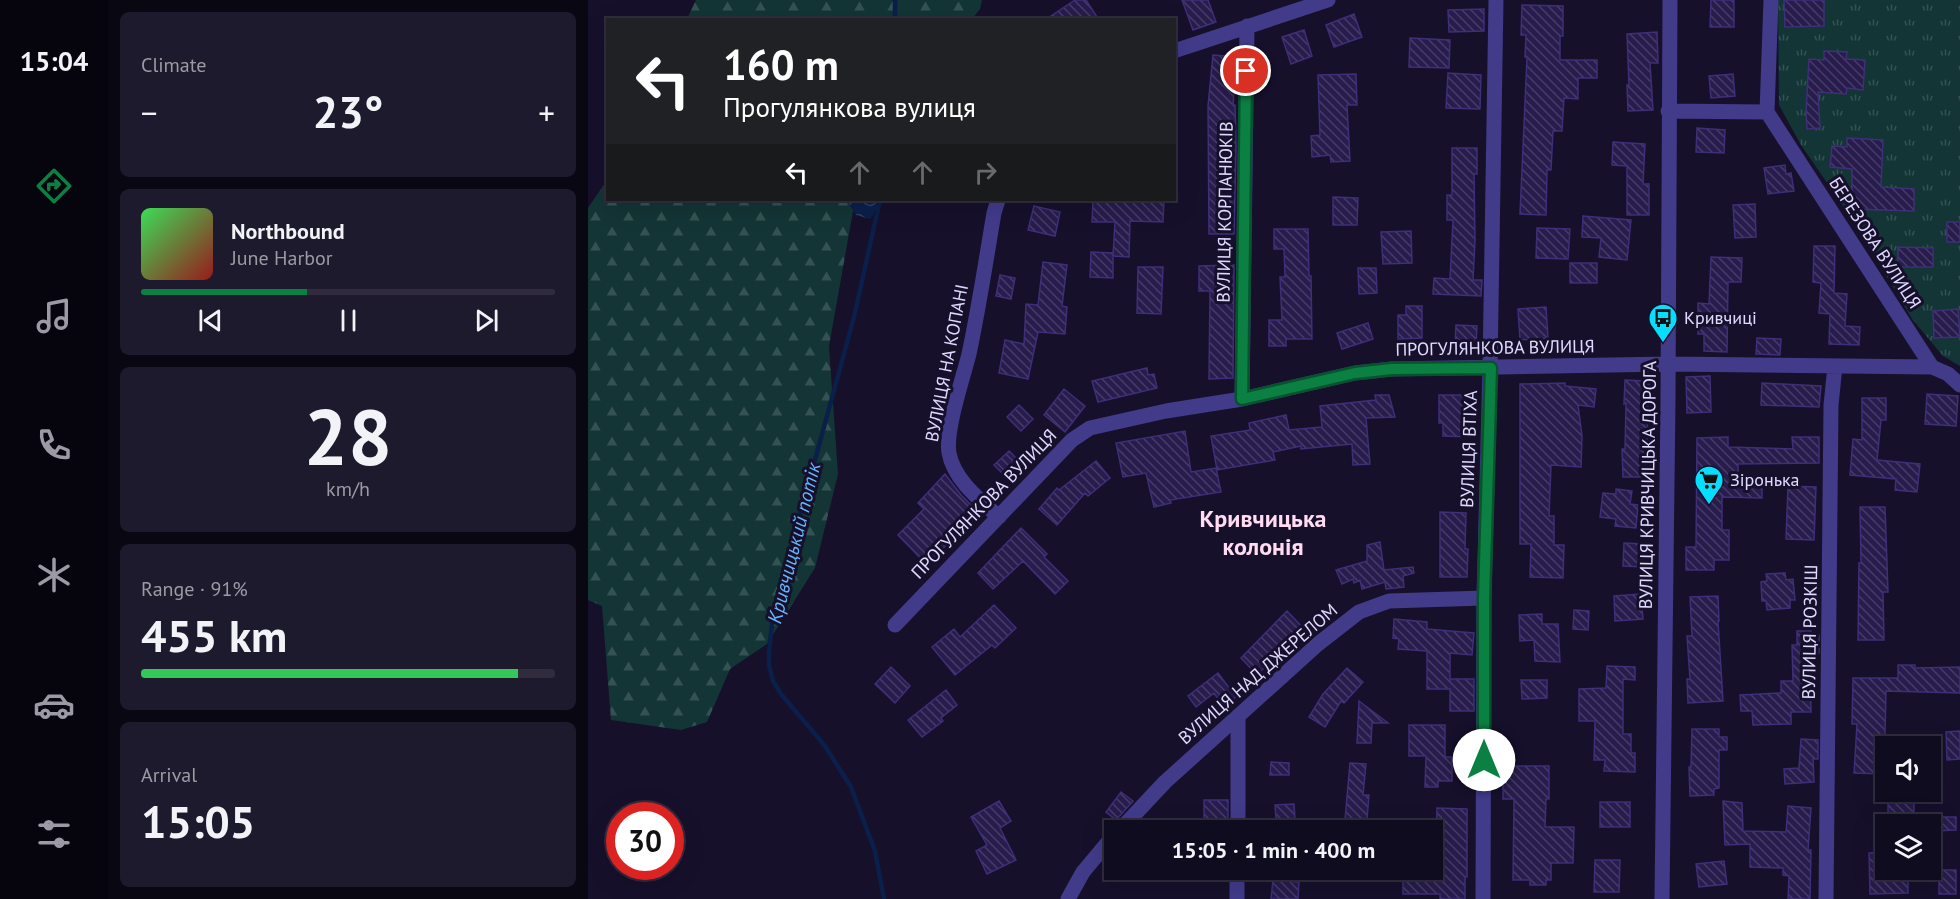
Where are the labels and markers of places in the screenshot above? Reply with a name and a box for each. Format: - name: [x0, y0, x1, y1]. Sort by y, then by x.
- pin: [1220, 45, 1271, 96]
- bus stop icon: Кривчиці: [1647, 302, 1679, 344]
- place label: Кривчиці: [1684, 306, 1757, 329]
- supermarket icon: Зіронька: [1693, 464, 1725, 506]
- place label: Зіронька: [1730, 468, 1800, 491]

